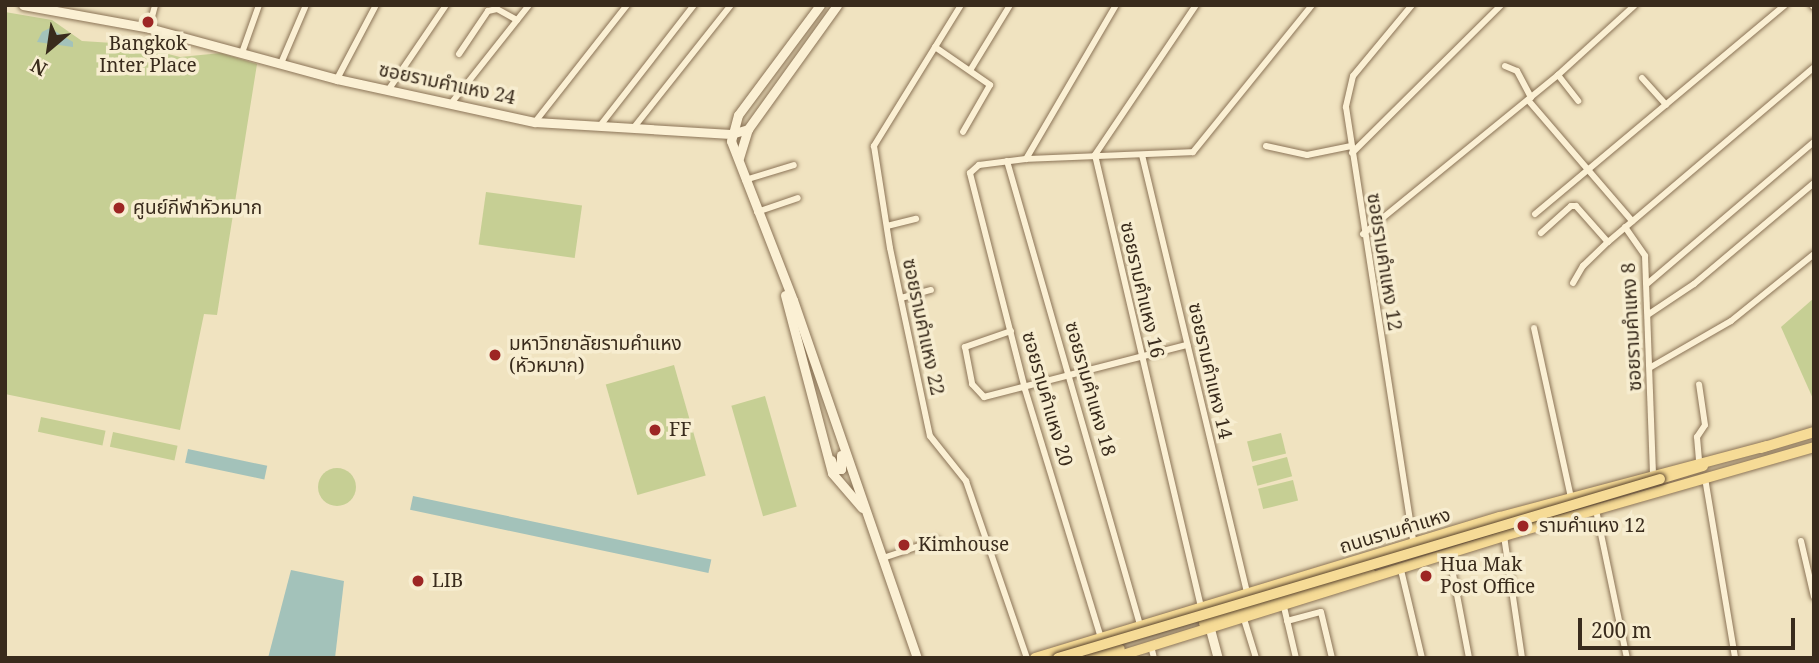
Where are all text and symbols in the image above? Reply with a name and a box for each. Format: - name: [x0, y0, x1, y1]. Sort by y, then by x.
- north arrow: [14, 14, 84, 84]
- marker: Bangkok Inter Place: [140, 14, 156, 30]
- place label: Bangkok Inter Place: [99, 33, 197, 77]
- text: N: [26, 52, 52, 82]
- street label: ซอยรามคำแหง 24: [377, 58, 517, 110]
- street label: ซอยรามคำแหง 12: [1362, 192, 1406, 332]
- place label: ศูนย์กีฬาหัวหมาก: [133, 197, 262, 219]
- marker: ศูนย์กีฬาหัวหมาก: [111, 200, 127, 216]
- street label: ซอยรามคำแหง 16: [1115, 220, 1169, 360]
- street label: ซอยรามคำแหง 22: [897, 257, 949, 397]
- street label: ซอยรามคำแหง 8: [1617, 262, 1647, 392]
- street label: ซอยรามคำแหง 14: [1183, 301, 1237, 441]
- street label: ซอยรามคำแหง 18: [1060, 319, 1120, 459]
- street label: ซอยรามคำแหง 20: [1017, 329, 1077, 469]
- place label: มหาวิทยาลัยรามคำแหง (หัวหมาก): [509, 333, 682, 377]
- marker: มหาวิทยาลัยรามคำแหง (หัวหมาก): [487, 347, 503, 363]
- place label: FF: [669, 419, 691, 441]
- marker: FF: [647, 422, 663, 438]
- street label: ถนนรามคำแหง: [1337, 503, 1453, 559]
- place label: รามคำแหง 12: [1539, 515, 1645, 537]
- marker: รามคำแหง 12: [1513, 516, 1533, 536]
- place label: Kimhouse: [918, 534, 1009, 556]
- marker: Kimhouse: [896, 537, 912, 553]
- place label: Hua Mak Post Office: [1440, 554, 1535, 598]
- marker: Hua Mak Post Office: [1418, 568, 1434, 584]
- place label: LIB: [432, 570, 463, 592]
- marker: LIB: [410, 573, 426, 589]
- scale bar: [1581, 604, 1798, 648]
- text: 200 m: [1591, 616, 1652, 644]

